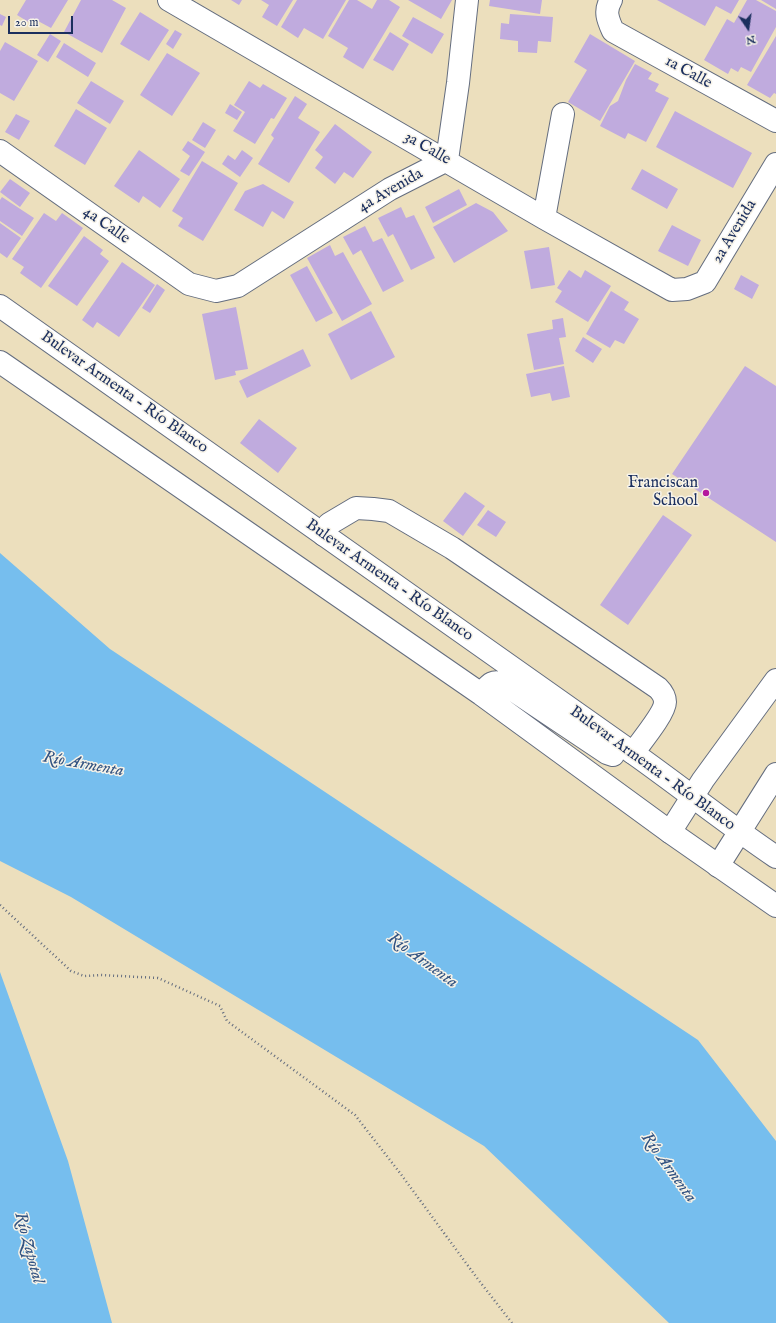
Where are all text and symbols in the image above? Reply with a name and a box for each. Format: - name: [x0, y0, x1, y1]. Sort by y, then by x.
- scale bar: [10, 8, 75, 34]
- north arrow: [728, 8, 768, 48]
- text: 20 m: [15, 15, 38, 30]
- text: N: [744, 32, 757, 48]
- street label: 1a Calle: [661, 52, 715, 94]
- street label: 3a Calle: [400, 128, 454, 170]
- street label: 4a Avenida: [355, 165, 427, 217]
- street label: 2a Avenida: [709, 197, 761, 267]
- street label: 4a Calle: [79, 203, 133, 249]
- street label: Bulevar Armenta - Río Blanco: [37, 328, 211, 458]
- place label: Franciscan School: [628, 474, 698, 512]
- marker: Franciscan School: [701, 488, 711, 498]
- street label: Bulevar Armenta - Río Blanco: [302, 516, 476, 646]
- street label: Bulevar Armenta - Río Blanco: [566, 703, 738, 835]
- water label: Río Armenta: [41, 748, 125, 782]
- water label: Río Armenta: [383, 929, 461, 993]
- water label: Río Armenta: [636, 1129, 700, 1207]
- water label: Río Zapotal: [9, 1210, 47, 1286]

